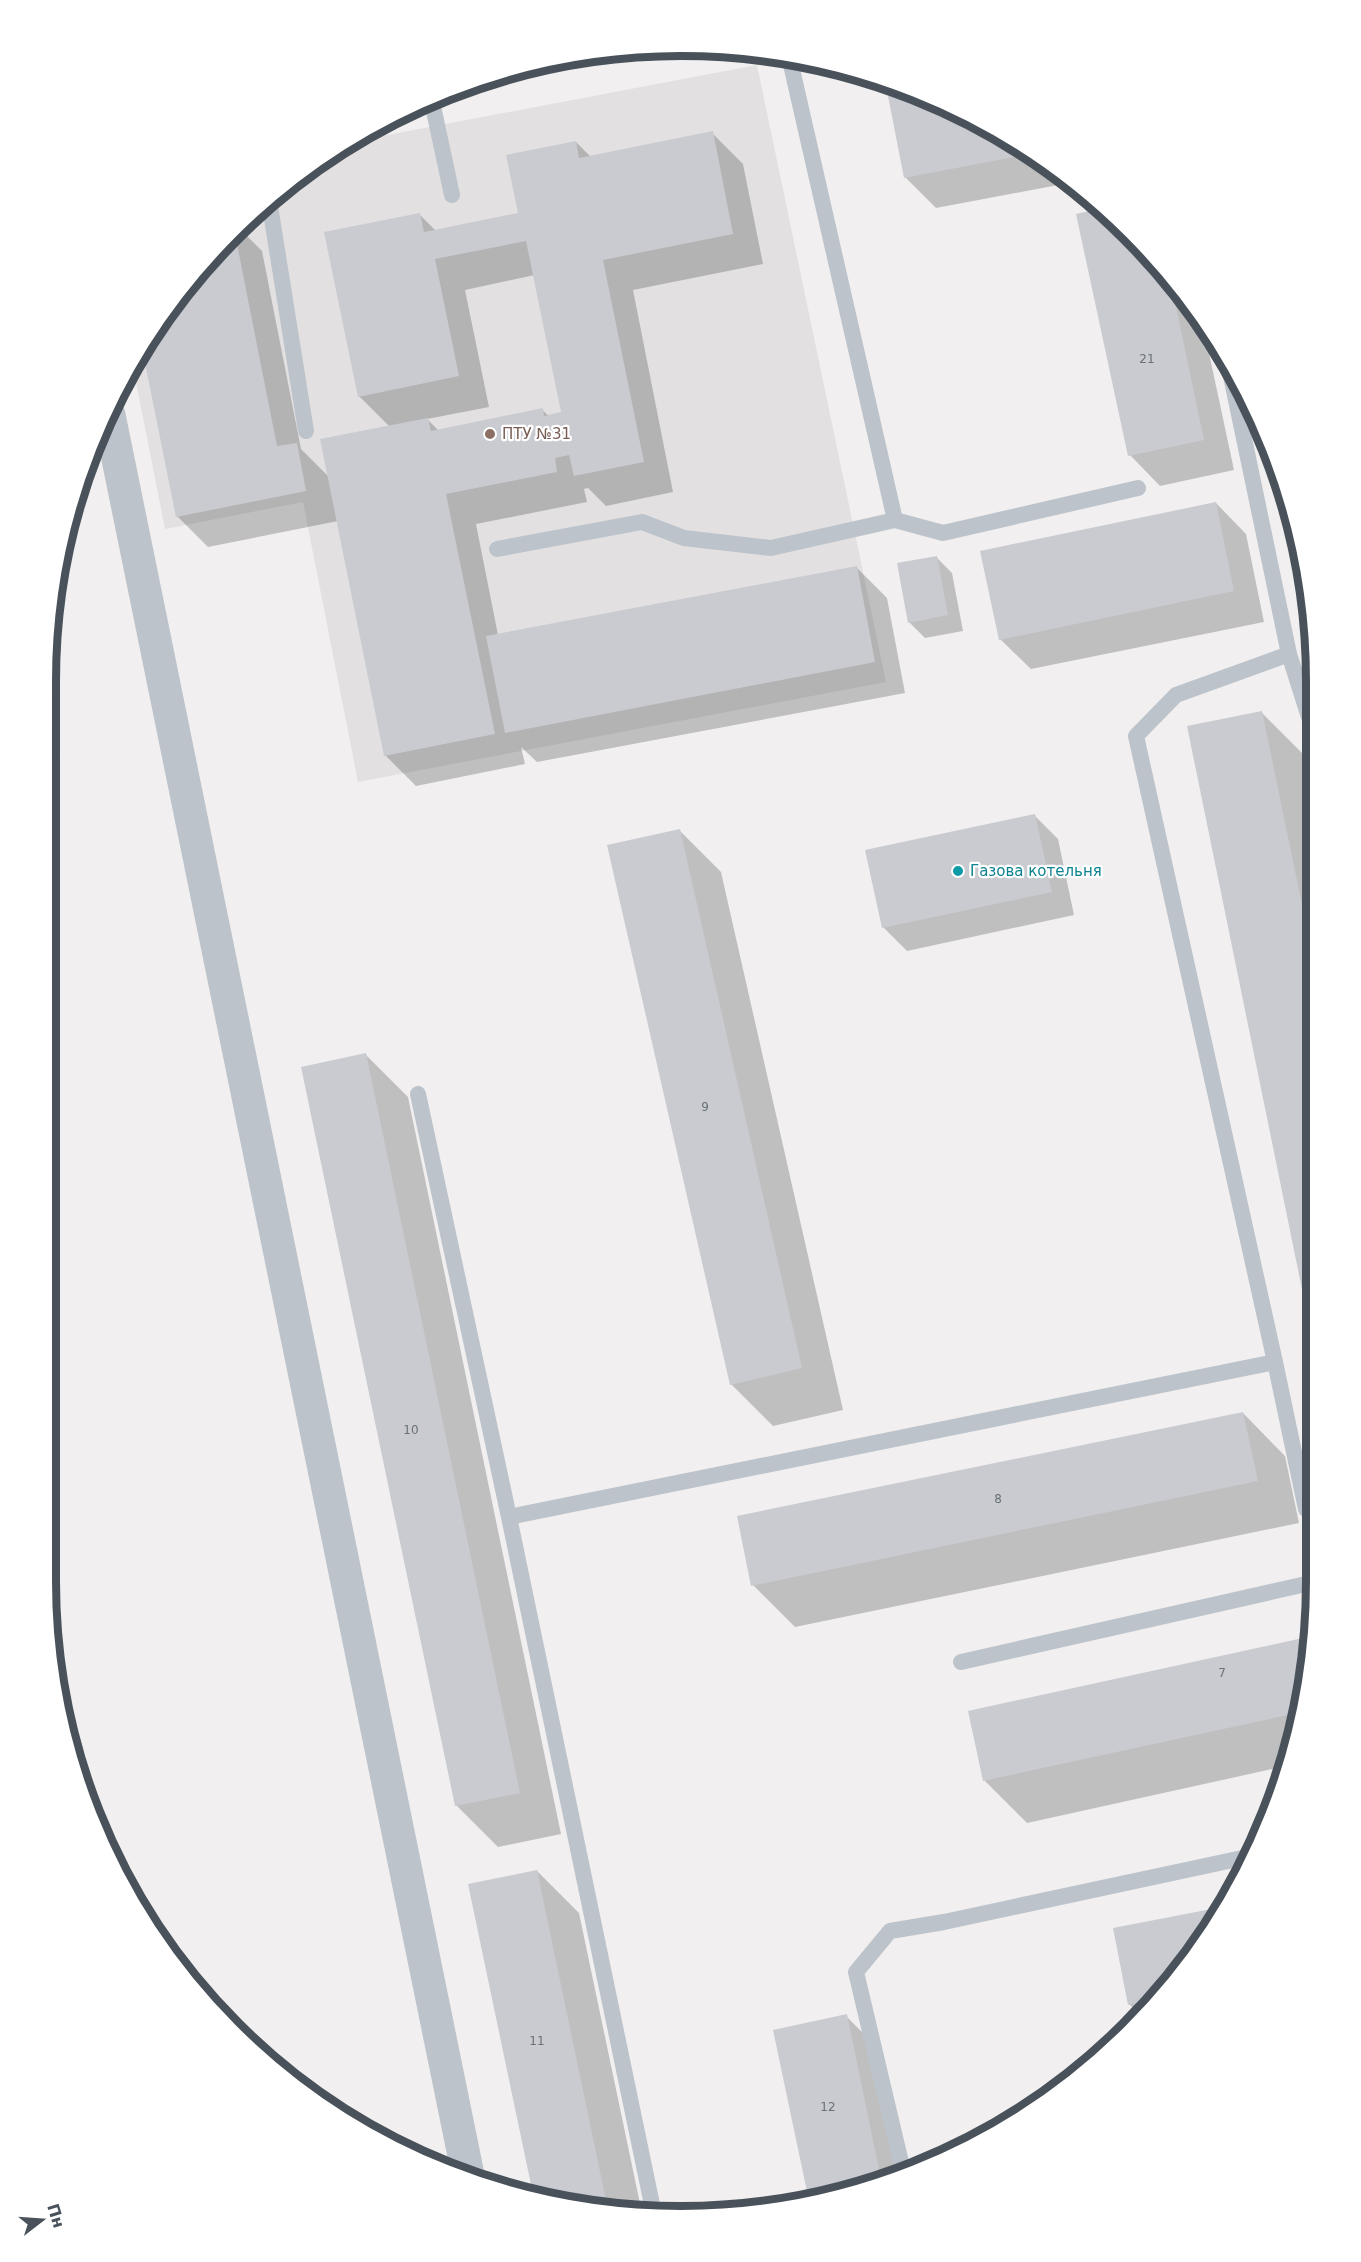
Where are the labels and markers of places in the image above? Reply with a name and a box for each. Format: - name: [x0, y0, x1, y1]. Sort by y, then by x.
- place label: ПТУ №31: [502, 425, 571, 443]
- marker: ПТУ №31: [483, 427, 497, 441]
- place label: Газова котельня: [970, 862, 1102, 880]
- marker: Газова котельня: [951, 864, 965, 878]

